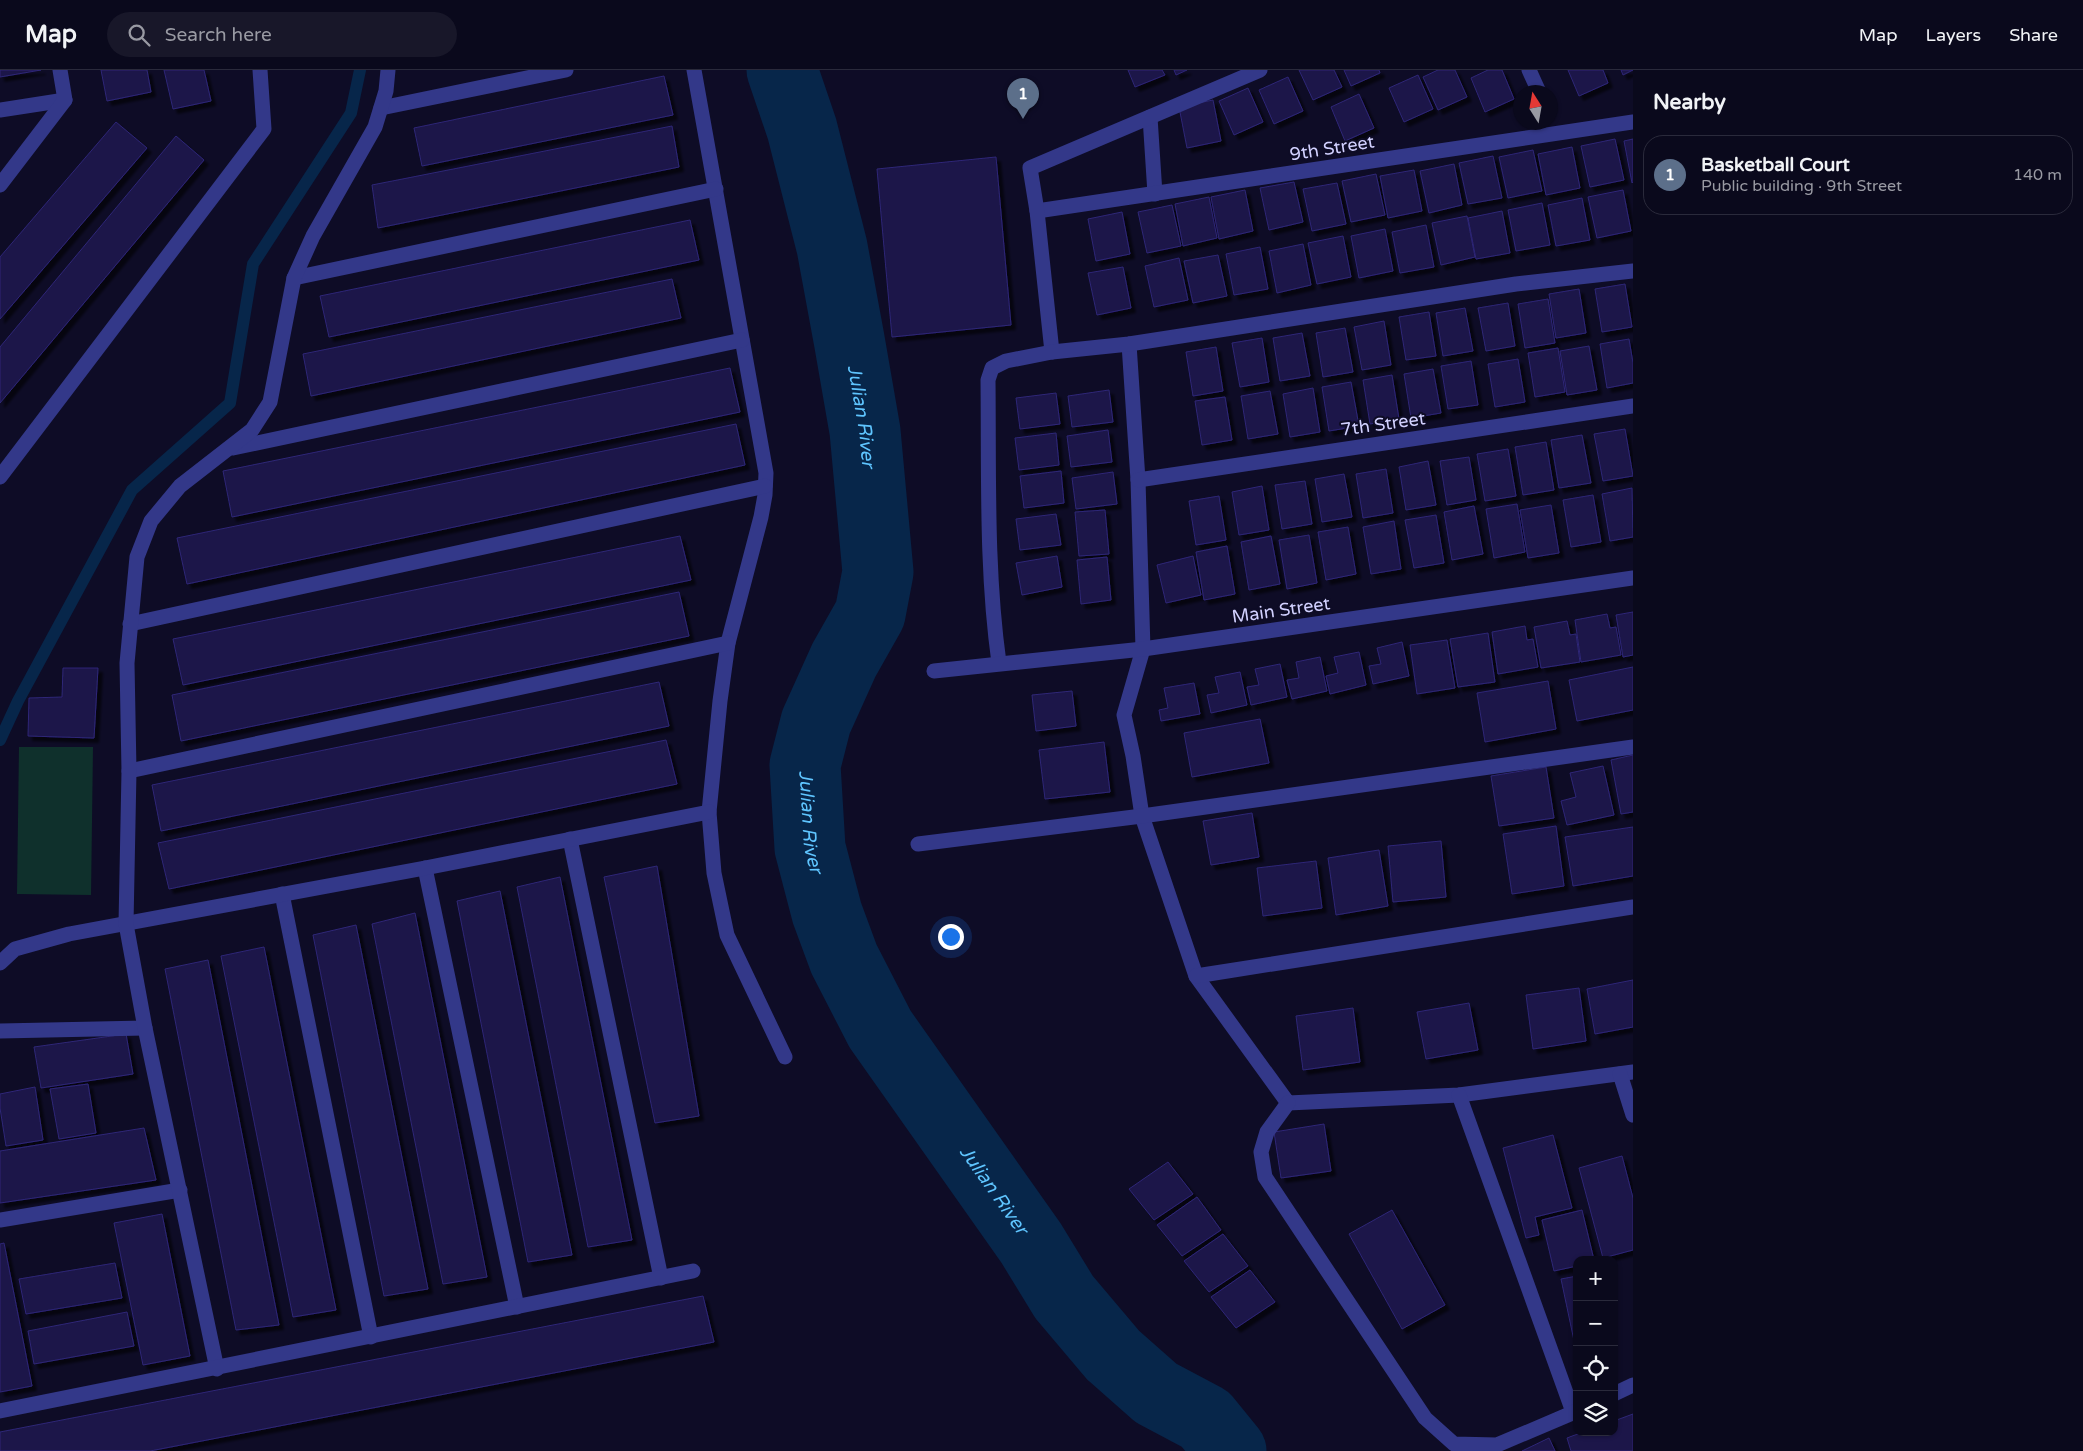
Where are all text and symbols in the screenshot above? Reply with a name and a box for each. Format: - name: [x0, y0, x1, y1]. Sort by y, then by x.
- search box: [107, 12, 457, 57]
- text: Map: [25, 20, 77, 49]
- icon: search: [125, 21, 153, 49]
- text: Search here: [165, 24, 272, 46]
- text: Map: [1859, 24, 1898, 46]
- text: Layers: [1926, 24, 1981, 46]
- text: Share: [2009, 24, 2058, 46]
- pin: 1: [1007, 78, 1039, 119]
- north arrow: [1513, 85, 1558, 130]
- text: Nearby: [1653, 90, 1726, 115]
- street label: 9th Street: [1288, 130, 1376, 166]
- text: Basketball Court: [1701, 154, 1850, 176]
- text: 1: [1665, 165, 1675, 185]
- text: 140 m: [2013, 165, 2062, 185]
- text: Public building · 9th Street: [1701, 176, 1902, 196]
- water label: Julian River: [843, 363, 880, 471]
- street label: 7th Street: [1339, 407, 1427, 441]
- street label: Main Street: [1230, 592, 1332, 628]
- water label: Julian River: [794, 770, 828, 879]
- your location: [938, 924, 964, 950]
- water label: Julian River: [955, 1142, 1034, 1241]
- map controls: [1573, 1256, 1618, 1436]
- button: +: [1573, 1256, 1618, 1301]
- button: −: [1573, 1301, 1618, 1346]
- button: locate: [1573, 1346, 1618, 1391]
- button: layers: [1573, 1391, 1618, 1436]

